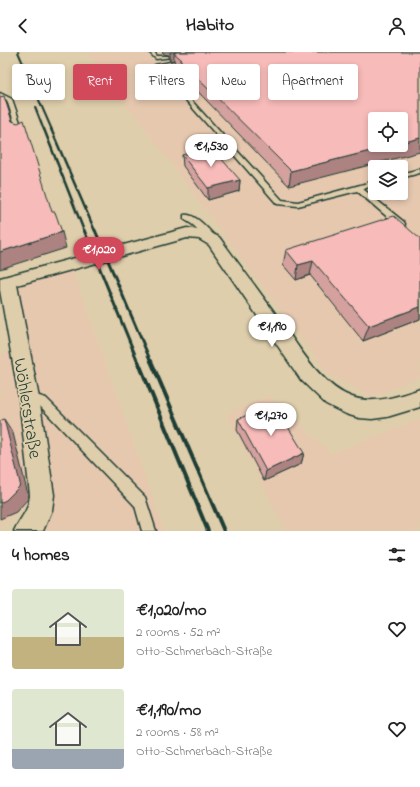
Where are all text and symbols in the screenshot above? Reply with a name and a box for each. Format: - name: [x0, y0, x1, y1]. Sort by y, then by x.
- text: Habito: [186, 13, 234, 39]
- icon: back: [12, 15, 34, 37]
- icon: person: [386, 15, 408, 37]
- chip: Buy: [12, 64, 65, 100]
- chip: Rent: [73, 64, 127, 100]
- chip: Filters: [135, 64, 199, 100]
- chip: New: [207, 64, 260, 100]
- chip: Apartment: [268, 64, 358, 100]
- map controls: [368, 112, 408, 200]
- button: locate: [368, 112, 408, 152]
- pin: €1,530: [178, 134, 244, 168]
- text: €1,530: [194, 137, 228, 156]
- button: layers: [368, 160, 408, 200]
- pin: €1,020: [66, 237, 132, 271]
- text: €1,020: [82, 240, 116, 259]
- pin: €1,190: [239, 314, 305, 348]
- text: €1,190: [257, 317, 287, 336]
- street label: Wöhlerstraße: [5, 356, 48, 461]
- pin: €1,270: [238, 403, 304, 437]
- text: €1,270: [255, 406, 287, 425]
- text: 4 homes: [12, 543, 70, 568]
- icon: filters: [386, 544, 408, 566]
- text: €1,020/mo: [136, 598, 207, 623]
- icon: home: [44, 605, 92, 653]
- icon: heart: [386, 618, 408, 640]
- text: 2 rooms · 52 m²: [136, 623, 220, 642]
- text: Otto-Schmerbach-Straße: [136, 642, 272, 661]
- text: €1,190/mo: [136, 698, 201, 723]
- icon: home: [44, 705, 92, 753]
- icon: heart: [386, 718, 408, 740]
- text: 2 rooms · 58 m²: [136, 723, 219, 742]
- text: Otto-Schmerbach-Straße: [136, 742, 272, 761]

